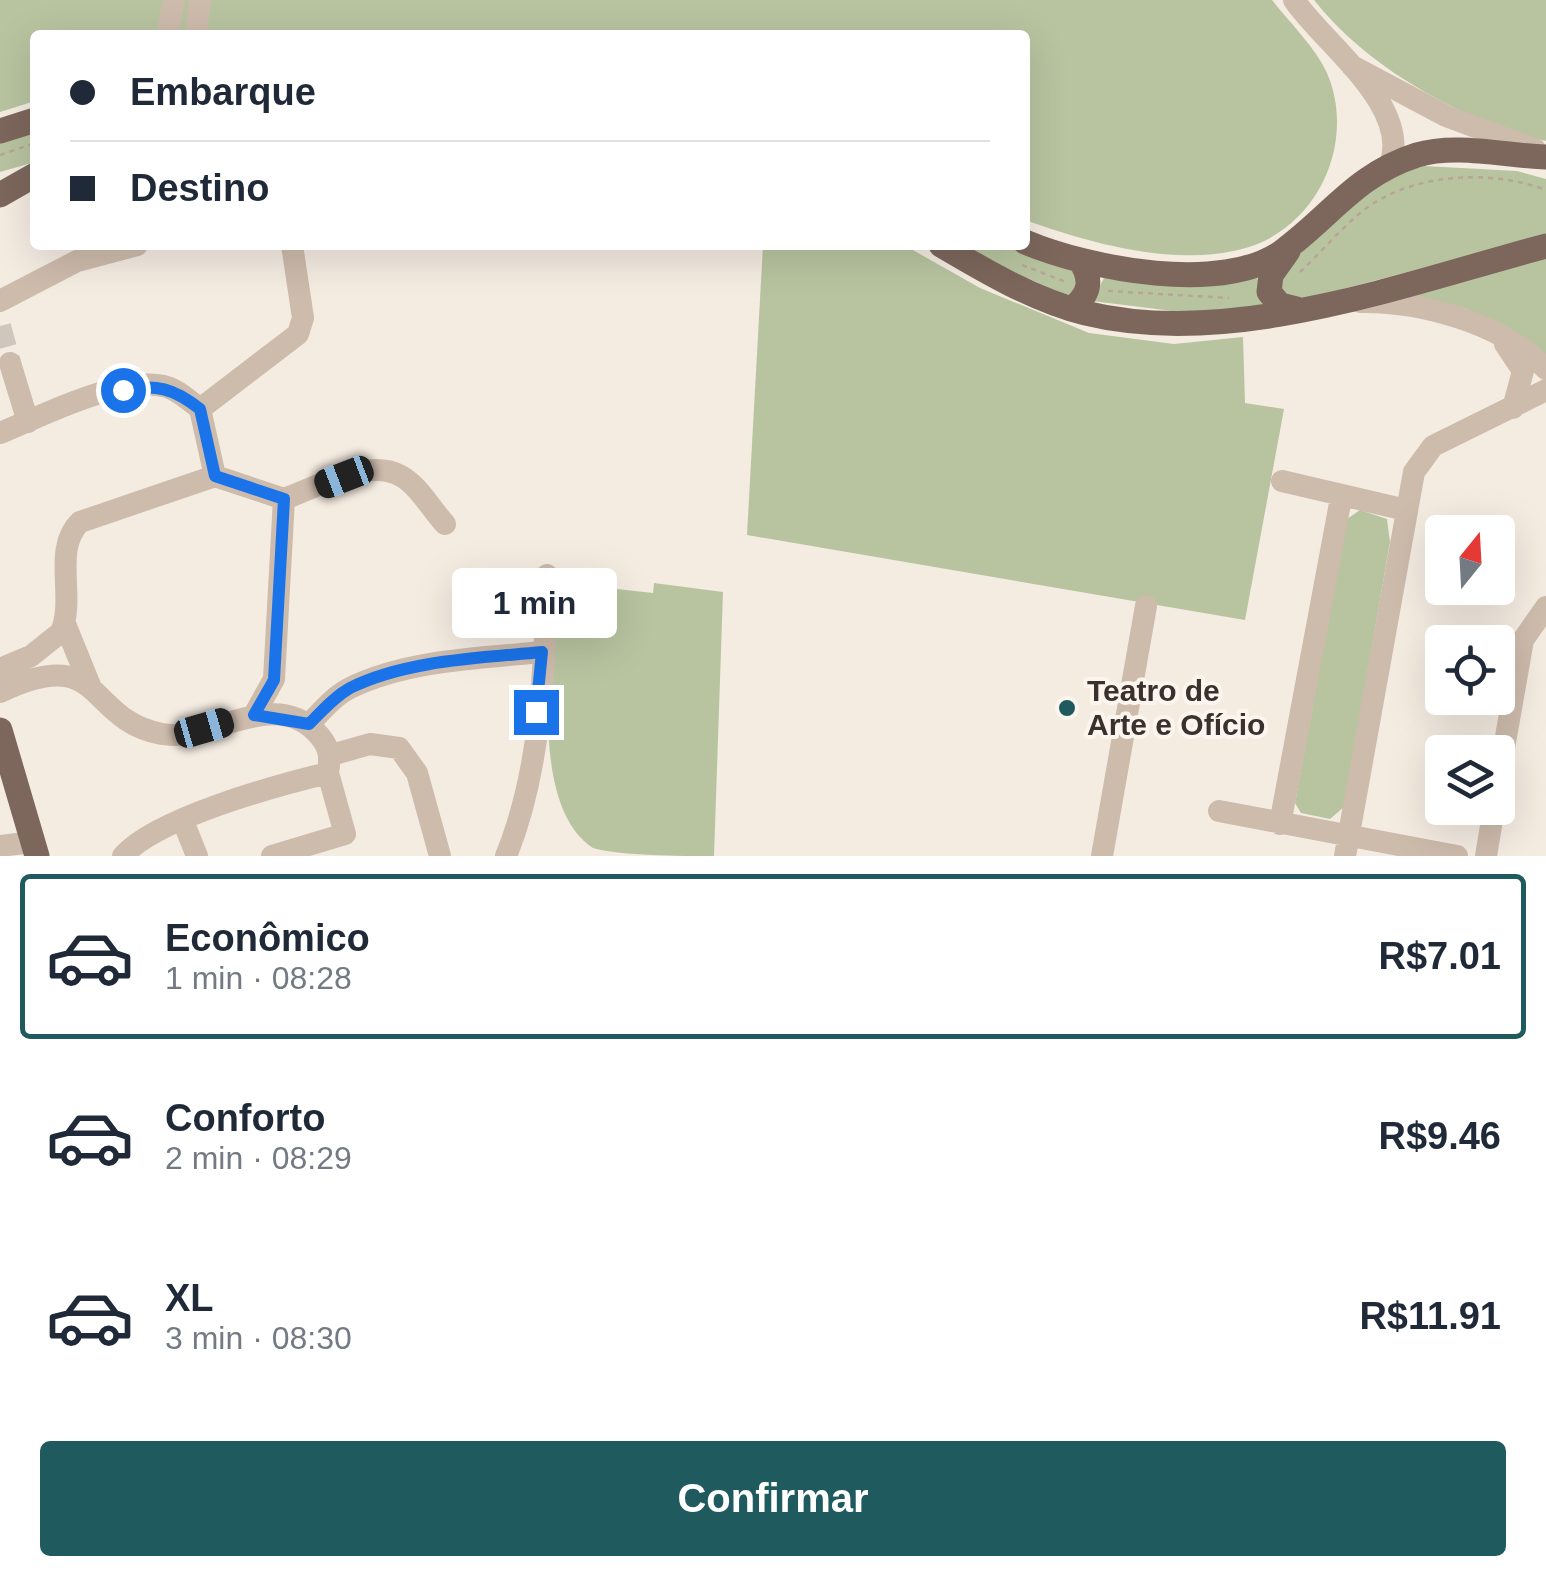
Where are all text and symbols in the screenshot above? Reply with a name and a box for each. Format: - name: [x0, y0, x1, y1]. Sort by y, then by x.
- text: Embarque: [130, 71, 316, 113]
- text: Destino: [130, 167, 269, 209]
- route start: [101, 368, 146, 413]
- car: [311, 452, 377, 502]
- north arrow: [1425, 515, 1515, 605]
- map controls: [1425, 515, 1515, 825]
- callout: 1 min: [454, 567, 618, 637]
- text: 1 min: [493, 585, 576, 621]
- button: locate: [1425, 625, 1515, 715]
- place label: Teatro de Arte e Ofício: [1087, 674, 1265, 741]
- route end: [514, 690, 559, 735]
- marker: Teatro de Arte e Ofício: [1056, 697, 1078, 719]
- car: [171, 705, 237, 751]
- button: layers: [1425, 735, 1515, 825]
- icon: car: [45, 912, 135, 1002]
- text: Econômico: [165, 917, 370, 959]
- text: R$7.01: [1378, 935, 1501, 977]
- text: 1 min · 08:28: [165, 960, 352, 996]
- icon: car: [45, 1092, 135, 1182]
- text: Conforto: [165, 1097, 325, 1139]
- text: R$9.46: [1378, 1115, 1501, 1157]
- text: 2 min · 08:29: [165, 1140, 352, 1176]
- icon: car: [45, 1272, 135, 1362]
- text: XL: [165, 1277, 214, 1319]
- text: R$11.91: [1359, 1295, 1501, 1337]
- text: 3 min · 08:30: [165, 1320, 352, 1356]
- button: Confirmar: [40, 1441, 1506, 1556]

